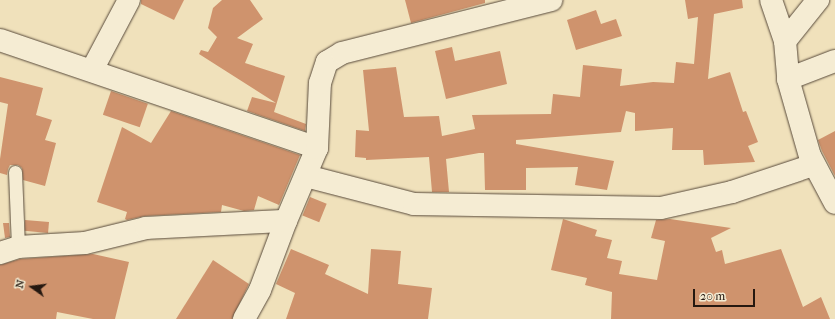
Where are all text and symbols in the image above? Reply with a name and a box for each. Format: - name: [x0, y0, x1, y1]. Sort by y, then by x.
- north arrow: [12, 267, 52, 307]
- text: N: [13, 278, 27, 290]
- scale bar: [695, 281, 757, 307]
- text: 20 m: [700, 289, 725, 303]

